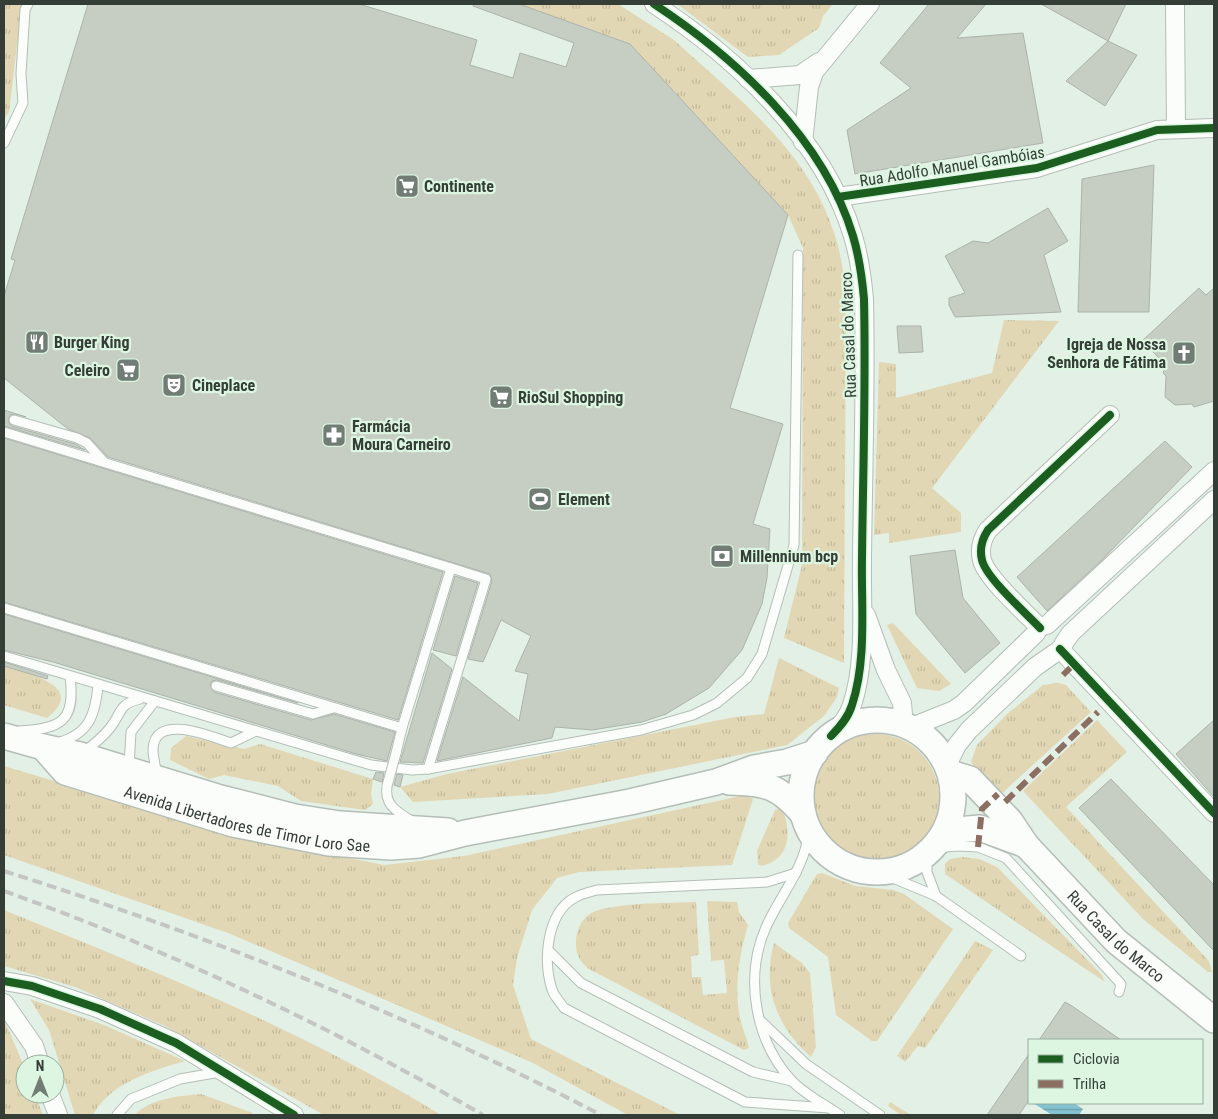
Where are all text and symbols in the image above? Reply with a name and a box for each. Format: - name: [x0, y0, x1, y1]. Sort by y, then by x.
- street label: Rua Adolfo Manuel Gambóias: [858, 142, 1046, 191]
- supermarket icon: Continente: [394, 173, 420, 199]
- place label: Continente: [424, 177, 494, 196]
- street label: Rua Casal do Marco: [837, 272, 860, 398]
- restaurant icon: Burger King: [24, 329, 50, 355]
- place label: Burger King: [54, 333, 130, 352]
- place label: Igreja de Nossa Senhora de Fátima: [1047, 335, 1166, 372]
- church icon: Igreja de Nossa Senhora de Fátima: [1171, 340, 1197, 366]
- supermarket icon: Celeiro: [115, 357, 141, 383]
- place label: Celeiro: [65, 361, 110, 380]
- theatre icon: Cineplace: [161, 372, 187, 398]
- place label: Cineplace: [192, 376, 256, 395]
- supermarket icon: RioSul Shopping: [488, 384, 514, 410]
- place label: RioSul Shopping: [518, 388, 623, 407]
- place label: Farmácia Moura Carneiro: [352, 417, 451, 454]
- pharmacy icon: Farmácia Moura Carneiro: [321, 422, 347, 448]
- sports icon: Element: [527, 486, 553, 512]
- place label: Element: [558, 490, 610, 509]
- bank icon: Millennium bcp: [709, 543, 735, 569]
- place label: Millennium bcp: [740, 547, 838, 566]
- street label: Avenida Libertadores de Timor Loro Sae: [122, 782, 371, 856]
- street label: Rua Casal do Marco: [1063, 886, 1168, 986]
- legend: [1028, 1039, 1203, 1104]
- text: Ciclovia: [1073, 1050, 1120, 1068]
- north arrow: [15, 1054, 65, 1104]
- text: N: [36, 1058, 44, 1074]
- text: Trilha: [1073, 1075, 1106, 1093]

